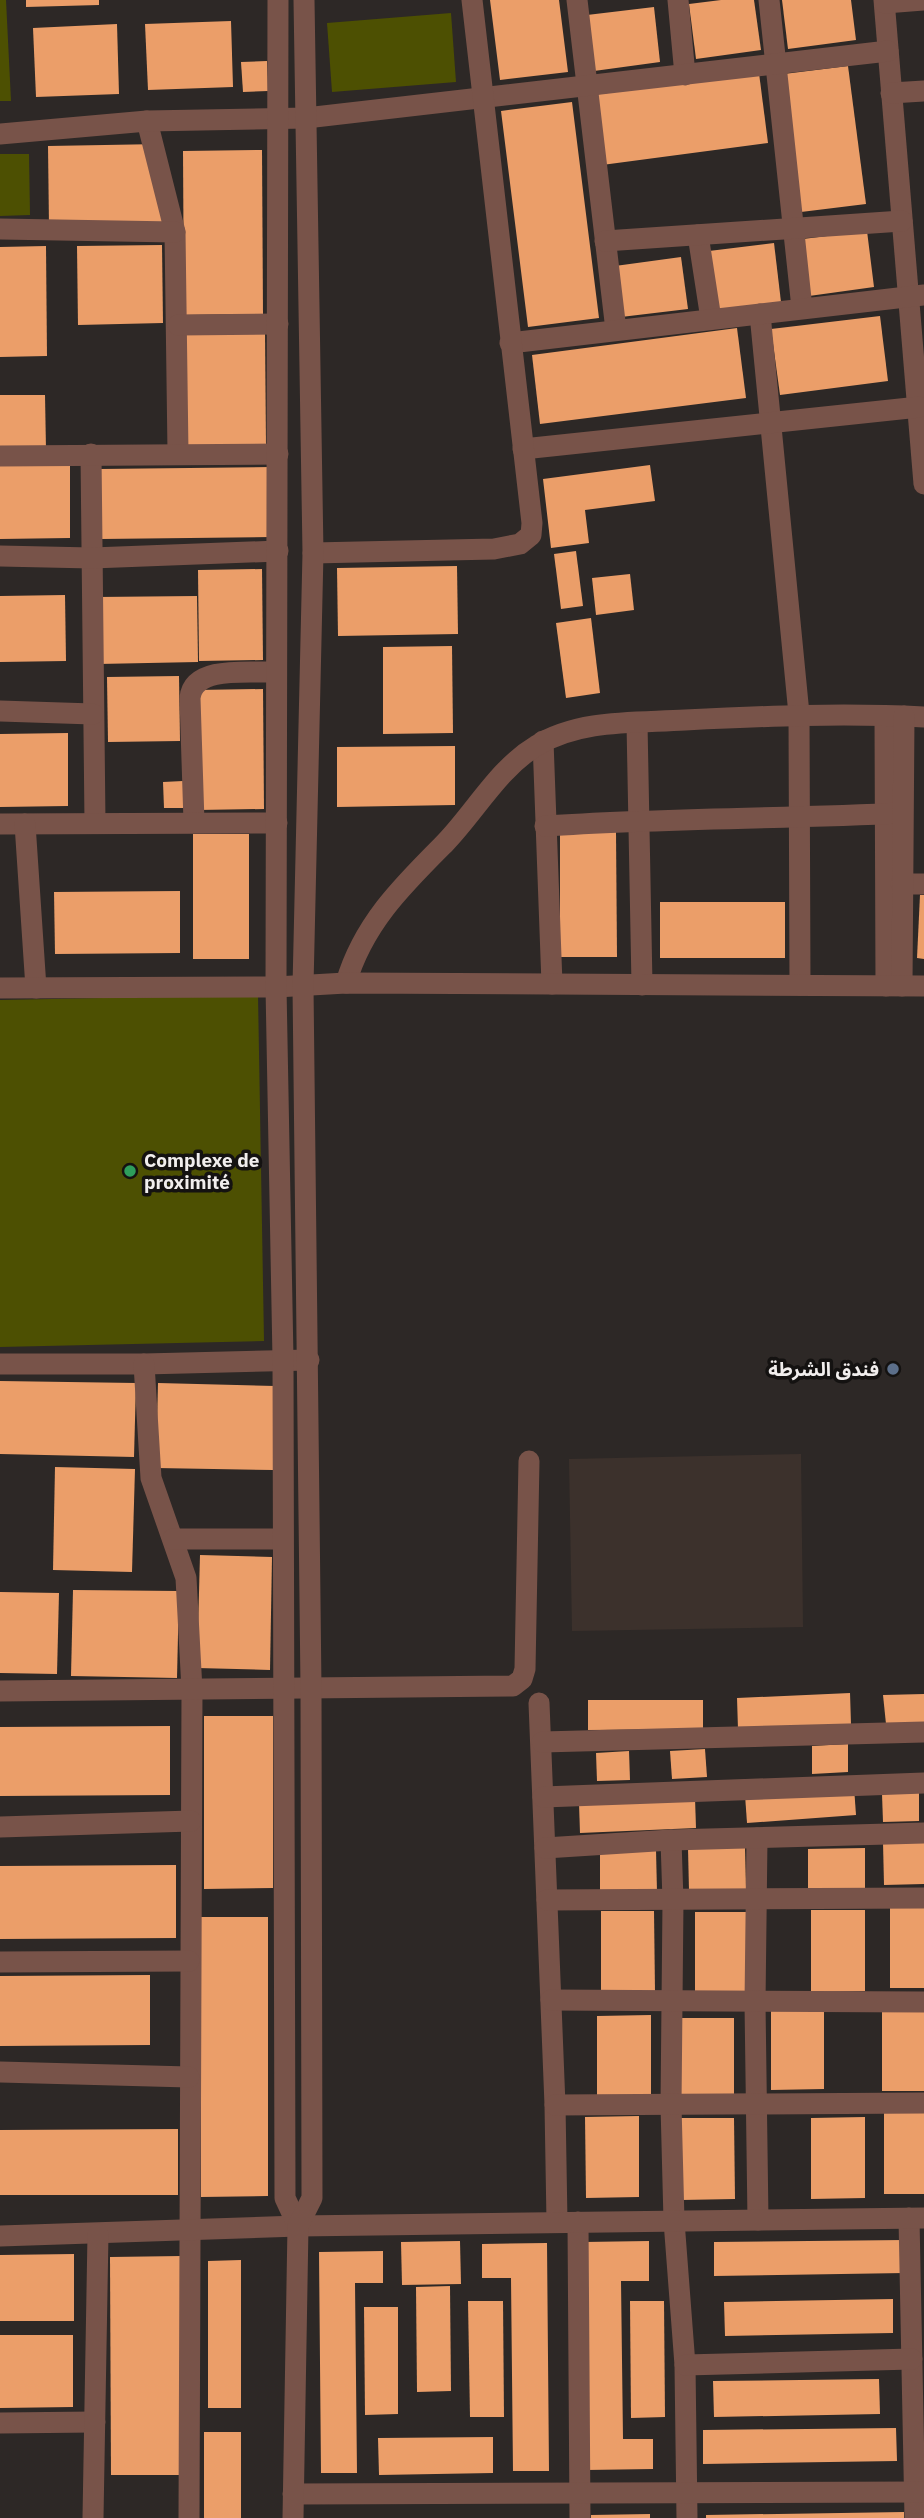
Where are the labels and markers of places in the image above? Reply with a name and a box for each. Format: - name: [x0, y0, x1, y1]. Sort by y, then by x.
- place label: Complexe de proximité: [144, 1148, 259, 1194]
- marker: Complexe de proximité: [122, 1163, 138, 1179]
- place label: فندق الشرطة: [768, 1357, 879, 1381]
- marker: فندق الشرطة: [885, 1361, 901, 1377]

